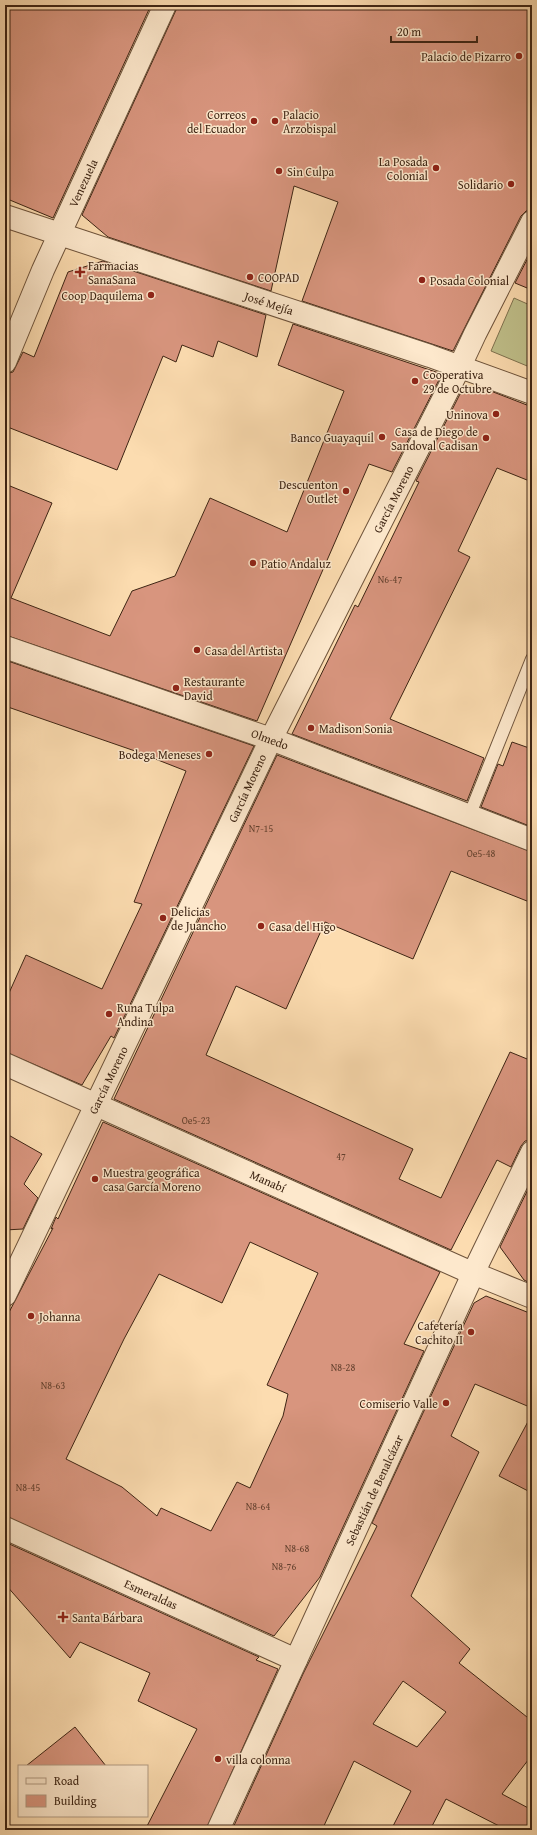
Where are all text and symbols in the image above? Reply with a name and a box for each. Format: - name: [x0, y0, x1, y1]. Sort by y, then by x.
- scale bar: [391, 18, 477, 44]
- text: 20 m: [397, 23, 421, 40]
- place label: Palacio de Pizarro: [421, 48, 511, 65]
- marker: Palacio de Pizarro: [514, 51, 524, 61]
- place label: Correos del Ecuador: [187, 106, 246, 137]
- place label: Palacio Arzobispal: [283, 106, 337, 137]
- marker: Correos del Ecuador: [249, 116, 259, 126]
- marker: Palacio Arzobispal: [270, 116, 280, 126]
- place label: La Posada Colonial: [379, 153, 429, 184]
- street label: Venezuela: [64, 156, 102, 210]
- place label: Sin Culpa: [287, 163, 334, 180]
- marker: La Posada Colonial: [431, 163, 441, 173]
- marker: Sin Culpa: [274, 166, 284, 176]
- place label: Solidario: [458, 176, 503, 193]
- marker: Solidario: [506, 179, 516, 189]
- place label: Farmacias SanaSana: [88, 257, 139, 288]
- marker: Farmacias SanaSana: [75, 267, 85, 277]
- place label: COOPAD: [258, 269, 299, 286]
- marker: COOPAD: [245, 272, 255, 282]
- place label: Posada Colonial: [430, 272, 510, 289]
- marker: Posada Colonial: [417, 275, 427, 285]
- street label: José Mejía: [240, 286, 296, 319]
- place label: Coop Daquilema: [62, 287, 143, 304]
- marker: Coop Daquilema: [146, 290, 156, 300]
- place label: Cooperativa 29 de Octubre: [423, 366, 492, 397]
- marker: Cooperativa 29 de Octubre: [410, 376, 420, 386]
- place label: Uninova: [446, 406, 488, 423]
- marker: Uninova: [491, 409, 501, 419]
- place label: Casa de Diego de Sandoval Cadisan: [391, 423, 478, 454]
- place label: Banco Guayaquil: [290, 429, 375, 446]
- marker: Banco Guayaquil: [377, 432, 387, 442]
- marker: Casa de Diego de Sandoval Cadisan: [481, 433, 491, 443]
- street label: García Moreno: [369, 462, 417, 536]
- place label: Descuenton Outlet: [279, 476, 339, 507]
- marker: Descuenton Outlet: [341, 486, 351, 496]
- place label: Patio Andaluz: [261, 555, 331, 572]
- marker: Patio Andaluz: [248, 558, 258, 568]
- house number: N6-47: [378, 572, 402, 587]
- place label: Casa del Artista: [205, 642, 283, 659]
- marker: Casa del Artista: [192, 645, 202, 655]
- place label: Restaurante David: [184, 673, 245, 704]
- marker: Restaurante David: [171, 683, 181, 693]
- place label: Madison Sonia: [319, 720, 393, 737]
- marker: Madison Sonia: [306, 723, 316, 733]
- street label: Olmedo: [249, 724, 291, 754]
- place label: Bodega Meneses: [119, 746, 201, 763]
- marker: Bodega Meneses: [204, 749, 214, 759]
- street label: García Moreno: [224, 751, 270, 825]
- house number: N7-15: [249, 821, 273, 836]
- house number: Oe5-48: [467, 846, 496, 861]
- place label: Delicias de Juancho: [171, 903, 226, 934]
- marker: Delicias de Juancho: [158, 913, 168, 923]
- place label: Casa del Higo: [269, 918, 336, 935]
- marker: Casa del Higo: [256, 921, 266, 931]
- place label: Runa Tulpa Andina: [117, 999, 175, 1030]
- marker: Runa Tulpa Andina: [104, 1009, 114, 1019]
- street label: García Moreno: [84, 1043, 132, 1117]
- house number: Oe5-23: [182, 1113, 211, 1128]
- house number: 47: [336, 1149, 346, 1164]
- place label: Muestra geográfica casa García Moreno: [103, 1164, 201, 1195]
- street label: Manabí: [247, 1166, 289, 1197]
- marker: Muestra geográfica casa García Moreno: [90, 1174, 100, 1184]
- place label: Johanna: [37, 1308, 81, 1325]
- marker: Johanna: [26, 1311, 36, 1321]
- place label: Cafetería Cachito II: [415, 1317, 463, 1348]
- marker: Cafetería Cachito II: [466, 1327, 476, 1337]
- house number: N8-28: [331, 1360, 355, 1375]
- house number: N8-63: [41, 1378, 65, 1393]
- place label: Comiserio Valle: [360, 1395, 438, 1412]
- marker: Comiserio Valle: [441, 1398, 451, 1408]
- street label: Sebastián de Benalcázar: [341, 1432, 407, 1548]
- house number: N8-45: [16, 1480, 40, 1495]
- house number: N8-64: [246, 1499, 270, 1514]
- house number: N8-68: [285, 1541, 309, 1556]
- house number: N8-76: [272, 1559, 296, 1574]
- street label: Esmeraldas: [122, 1575, 181, 1613]
- place label: Santa Bárbara: [72, 1609, 143, 1626]
- marker: Santa Bárbara: [57, 1611, 69, 1623]
- place label: villa colonna: [226, 1751, 291, 1768]
- marker: villa colonna: [213, 1754, 223, 1764]
- legend: [18, 1765, 148, 1817]
- text: Road: [54, 1772, 80, 1789]
- text: Building: [54, 1792, 97, 1809]

